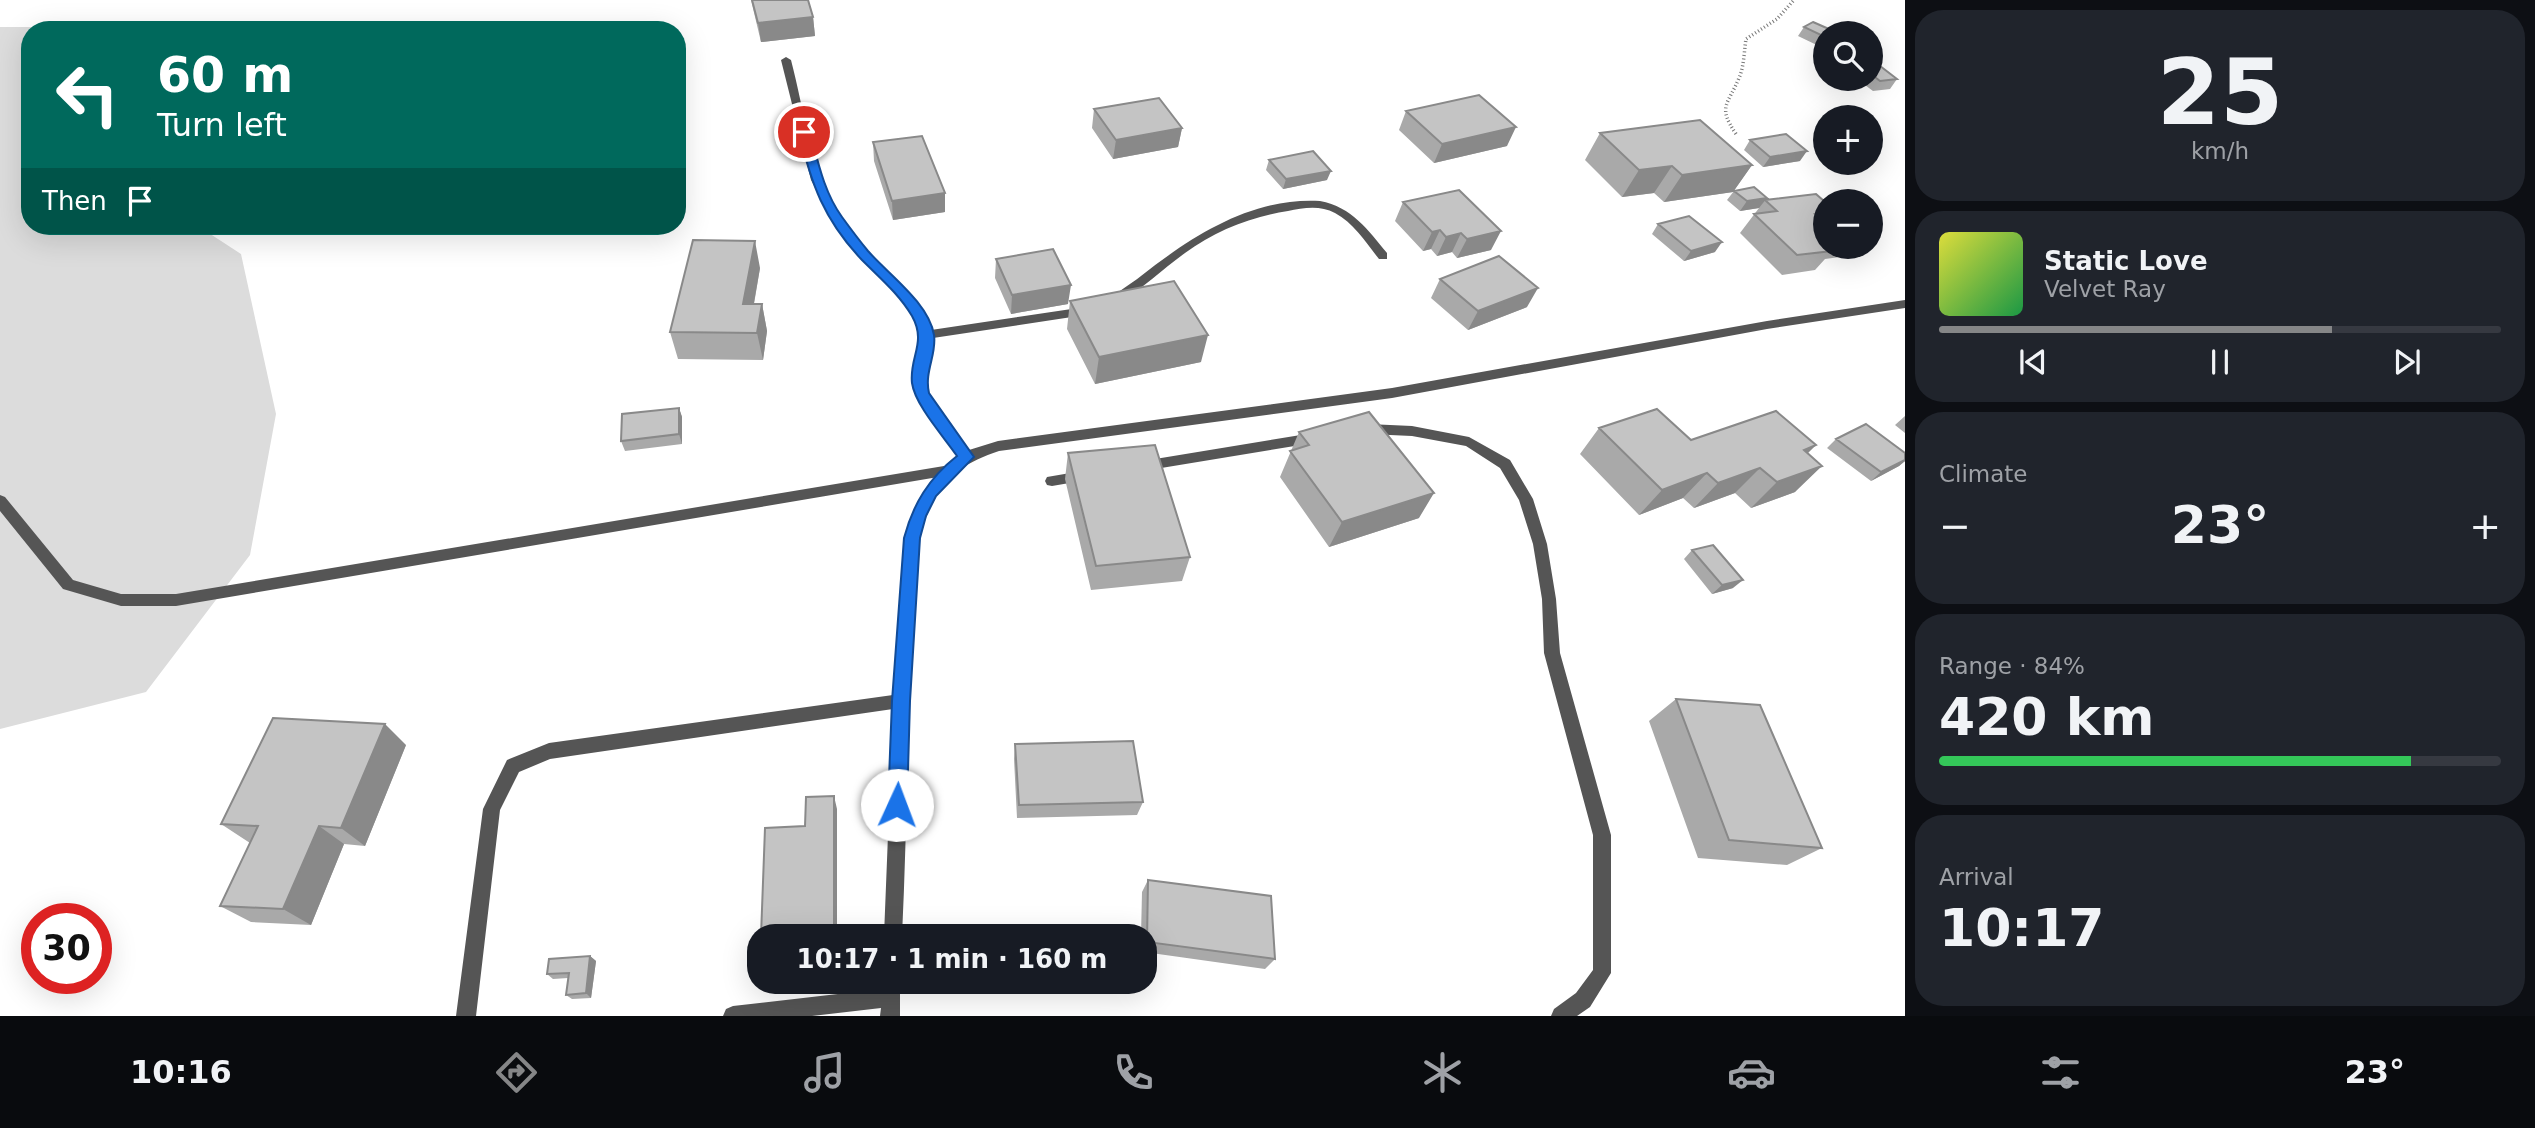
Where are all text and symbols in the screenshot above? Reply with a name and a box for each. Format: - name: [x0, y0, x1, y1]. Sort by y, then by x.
- map controls: [1813, 21, 1883, 259]
- button: search: [1813, 21, 1883, 91]
- text: 25: [2157, 40, 2283, 145]
- text: 60 m: [157, 47, 293, 104]
- icon: left: [42, 49, 133, 140]
- pin: [774, 102, 834, 162]
- button: +: [1813, 105, 1883, 175]
- text: Turn left: [157, 106, 287, 144]
- icon: arrive: [785, 113, 823, 151]
- text: km/h: [2191, 138, 2249, 164]
- icon: arrive: [121, 182, 159, 220]
- text: Then: [42, 186, 107, 216]
- button: −: [1813, 189, 1883, 259]
- text: Static Love: [2044, 246, 2208, 276]
- text: Velvet Ray: [2044, 276, 2166, 302]
- icon: previous: [2014, 343, 2052, 381]
- icon: pause: [2201, 343, 2239, 381]
- icon: next: [2388, 343, 2426, 381]
- text: Climate: [1939, 461, 2028, 487]
- text: 23°: [2171, 495, 2269, 555]
- text: −: [1939, 504, 1971, 548]
- text: +: [2469, 504, 2501, 548]
- text: Range · 84%: [1939, 653, 2085, 679]
- text: 420 km: [1939, 687, 2154, 747]
- position arrow: [860, 768, 934, 842]
- text: Arrival: [1939, 864, 2014, 890]
- text: 10:17: [1939, 898, 2105, 958]
- speed limit sign: 30: [21, 903, 112, 994]
- text: 10:17 · 1 min · 160 m: [797, 944, 1107, 974]
- icon: directions: [492, 1048, 541, 1097]
- icon: music: [800, 1048, 849, 1097]
- icon: phone: [1109, 1048, 1158, 1097]
- icon: climate: [1418, 1048, 1467, 1097]
- icon: car: [1727, 1048, 1776, 1097]
- icon: filters: [2036, 1048, 2085, 1097]
- text: 10:16: [130, 1053, 232, 1091]
- text: 23°: [2344, 1053, 2405, 1091]

